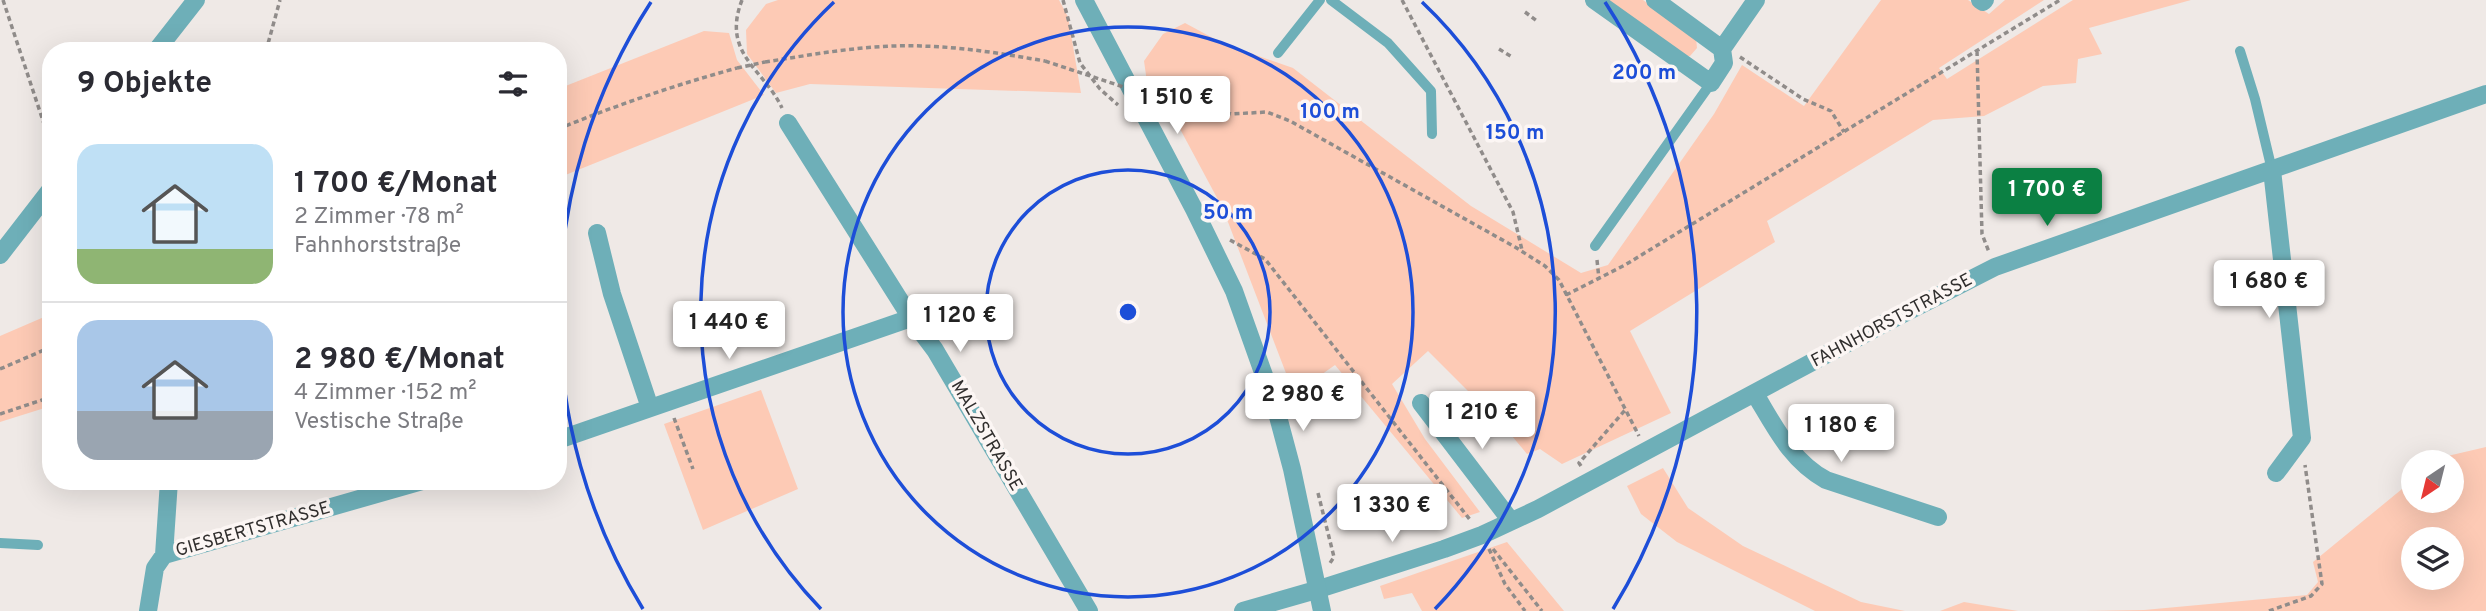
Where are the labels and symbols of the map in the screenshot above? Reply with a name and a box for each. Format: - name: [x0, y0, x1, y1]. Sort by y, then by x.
- text: 200 m: [1612, 60, 1676, 87]
- pin: 1 510 €: [1112, 76, 1242, 136]
- text: 100 m: [1300, 99, 1360, 126]
- text: 150 m: [1486, 120, 1544, 147]
- pin: 1 700 €: [1982, 168, 2112, 228]
- text: 50 m: [1203, 200, 1253, 227]
- pin: 1 680 €: [2204, 260, 2334, 320]
- street label: FAHNHORSTSTRASSE: [1807, 269, 1977, 373]
- pin: 1 120 €: [895, 294, 1025, 354]
- centre of rings: [1116, 300, 1140, 324]
- pin: 1 440 €: [664, 302, 794, 361]
- pin: 2 980 €: [1238, 374, 1368, 433]
- street label: MALZSTRASSE: [945, 376, 1027, 496]
- pin: 1 210 €: [1417, 392, 1547, 451]
- pin: 1 180 €: [1776, 405, 1906, 464]
- north arrow: [2401, 450, 2464, 513]
- pin: 1 330 €: [1327, 484, 1457, 544]
- street label: GIESBERTSTRASSE: [173, 497, 333, 563]

